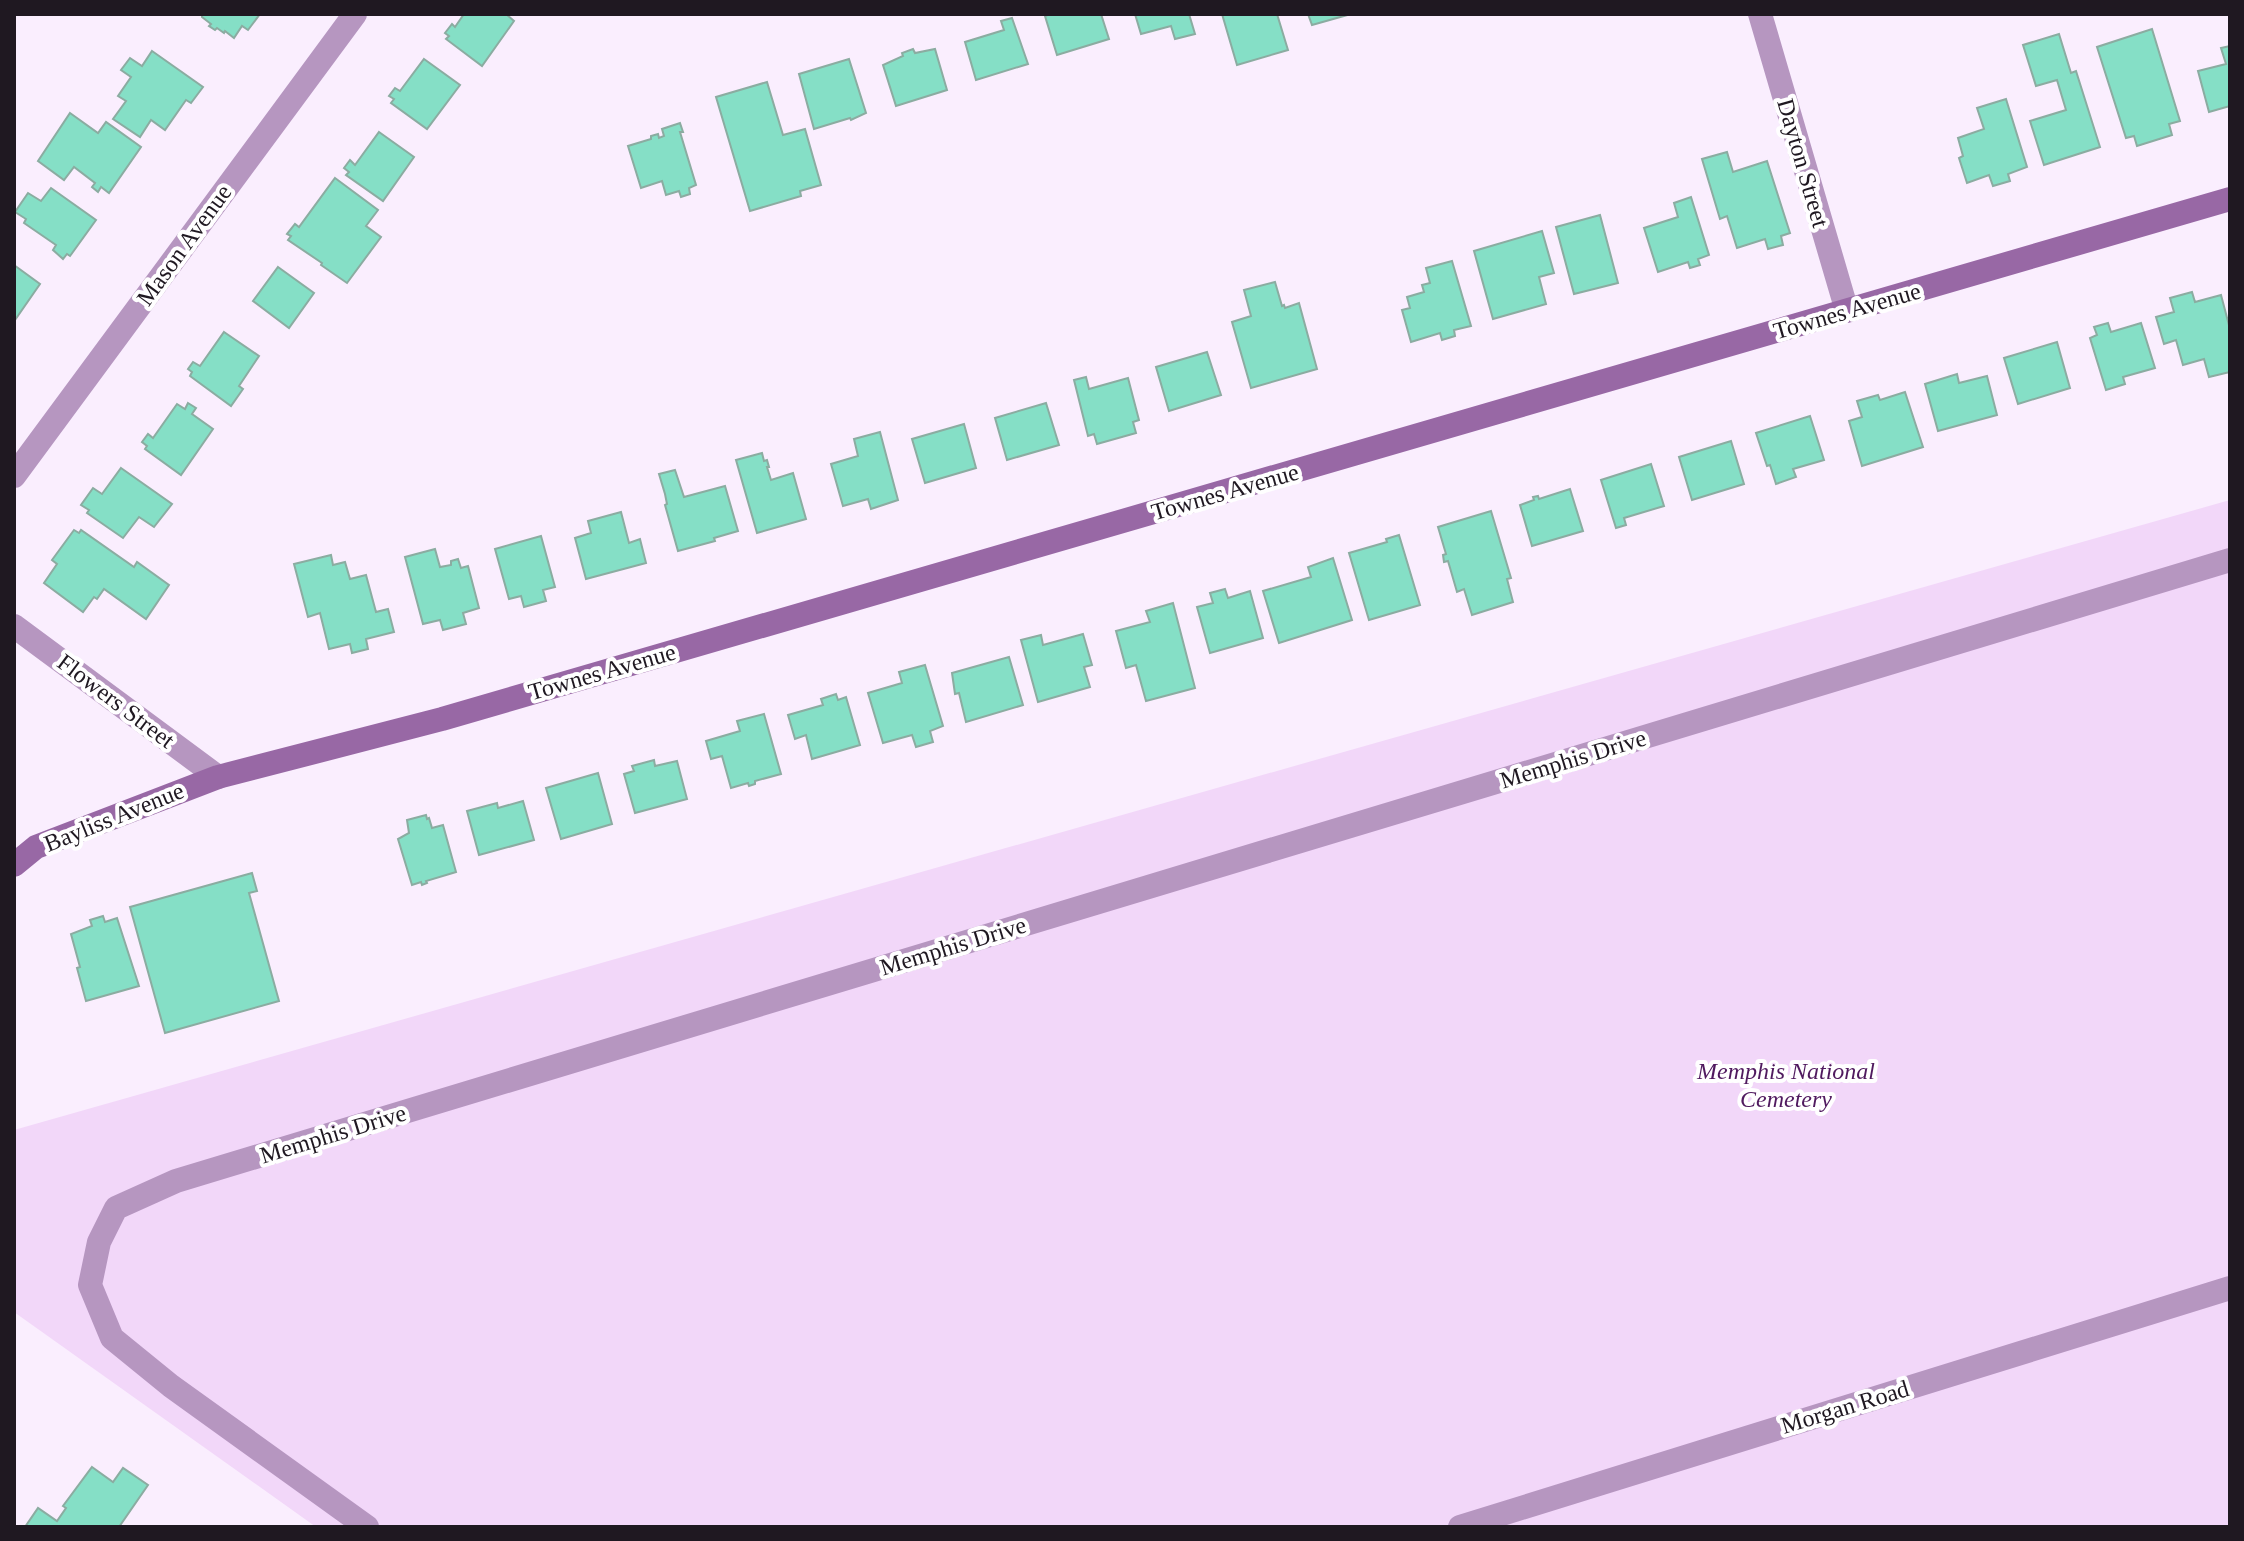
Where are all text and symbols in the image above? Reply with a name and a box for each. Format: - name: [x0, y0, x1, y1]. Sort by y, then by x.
- street label: Dayton Street: [1772, 96, 1834, 231]
- street label: Mason Avenue: [131, 180, 237, 310]
- street label: Townes Avenue: [1770, 278, 1924, 344]
- street label: Townes Avenue: [1148, 459, 1302, 525]
- street label: Townes Avenue: [525, 639, 679, 705]
- street label: Flowers Street: [53, 649, 180, 754]
- street label: Memphis Drive: [1497, 724, 1649, 794]
- street label: Bayliss Avenue: [40, 777, 188, 857]
- street label: Memphis Drive: [877, 911, 1029, 981]
- park label: Memphis National Cemetery: [1696, 1058, 1875, 1112]
- street label: Memphis Drive: [257, 1099, 409, 1169]
- street label: Morgan Road: [1778, 1375, 1912, 1439]

